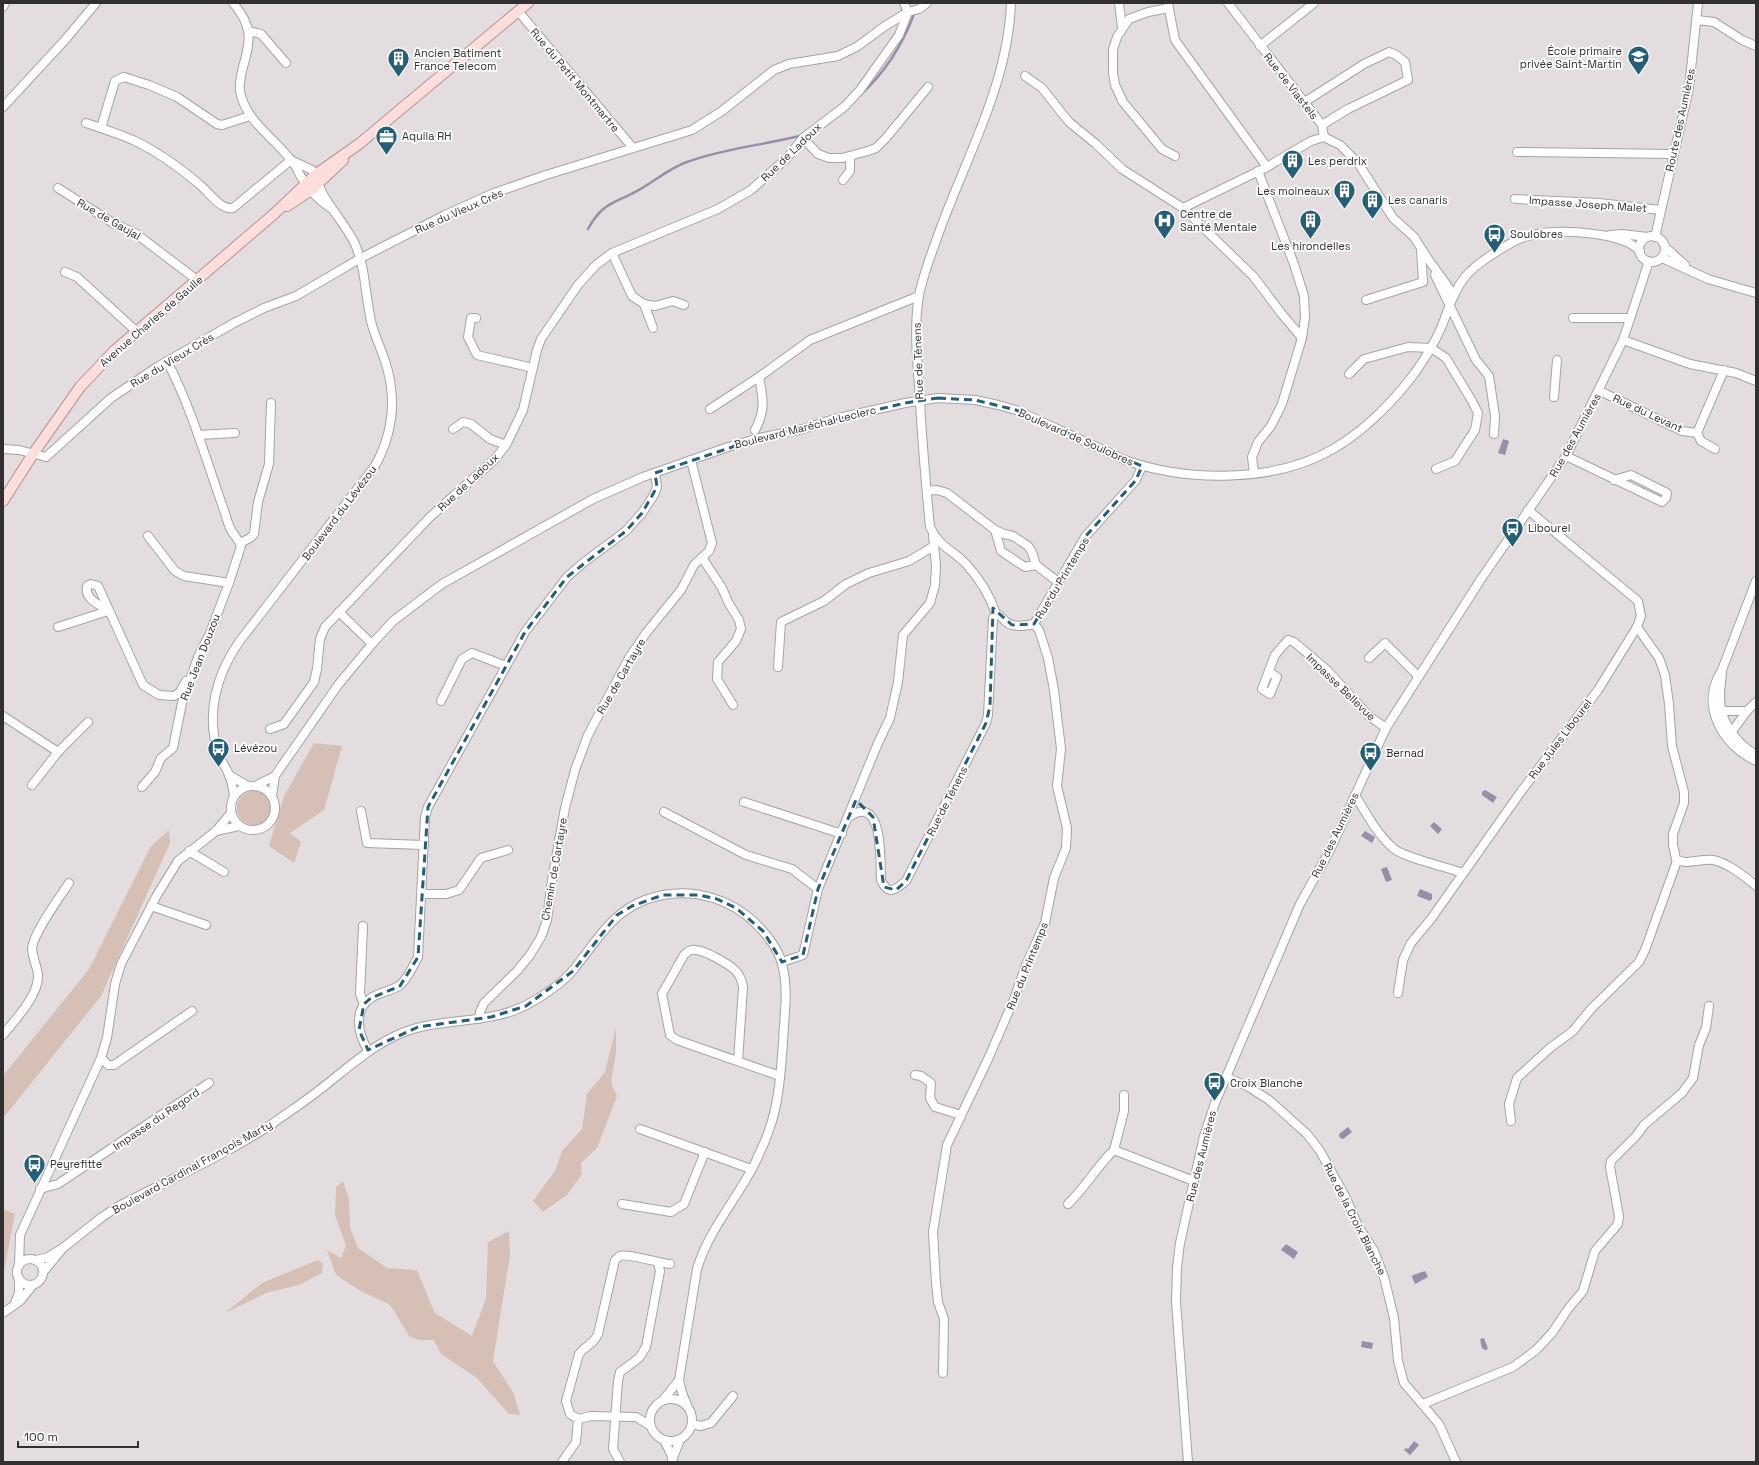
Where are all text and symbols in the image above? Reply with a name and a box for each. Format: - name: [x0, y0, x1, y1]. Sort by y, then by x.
- street label: Rue du Petit Montmartre: [527, 25, 623, 135]
- place label: École primaire privée Saint-Martin: [1520, 44, 1622, 71]
- school or university icon: École primaire privée Saint-Martin: [1625, 44, 1651, 77]
- building icon: Ancien Batiment France Telecom: [386, 46, 412, 79]
- place label: Ancien Batiment France Telecom: [414, 46, 502, 73]
- street label: Rue de Viastels: [1261, 50, 1321, 122]
- street label: Route des Aumières: [1662, 67, 1698, 173]
- street label: Rue de Ladoux: [758, 119, 825, 184]
- office icon: Aquila RH: [374, 123, 400, 156]
- place label: Aquila RH: [402, 129, 451, 143]
- building icon: Les perdrix: [1280, 148, 1306, 181]
- place label: Les perdrix: [1308, 154, 1368, 168]
- building icon: Les moineaux: [1332, 178, 1358, 211]
- place label: Les moineaux: [1257, 184, 1330, 198]
- street label: Rue du Vieux Crès: [413, 185, 505, 237]
- building icon: Les canaris: [1359, 187, 1385, 220]
- place label: Les canaris: [1388, 193, 1448, 207]
- street label: Impasse Joseph Malet: [1528, 193, 1648, 215]
- street label: Rue de Gaujal: [75, 195, 143, 243]
- hospital icon: Centre de Santé Mentale: [1151, 207, 1177, 240]
- place label: Centre de Santé Mentale: [1180, 207, 1257, 234]
- building icon: Les hirondelles: [1298, 207, 1324, 240]
- bus stop icon: Soulobres: [1481, 221, 1507, 254]
- place label: Soulobres: [1510, 227, 1563, 241]
- place label: Les hirondelles: [1271, 239, 1351, 253]
- street label: Avenue Charles de Gaulle: [96, 272, 206, 370]
- street label: Rue de Ténens: [910, 322, 926, 400]
- street label: Rue du Vieux Crès: [128, 329, 216, 390]
- street label: Rue des Aumières: [1546, 390, 1604, 479]
- street label: Rue du Levant: [1611, 391, 1685, 435]
- street label: Boulevard Maréchal Leclerc: [732, 403, 878, 451]
- street label: Boulevard de Soulobres: [1016, 405, 1136, 469]
- street label: Rue de Ladoux: [434, 450, 502, 514]
- street label: Boulevard du Lévézou: [299, 463, 379, 563]
- bus stop icon: Libourel: [1499, 515, 1525, 548]
- place label: Libourel: [1528, 521, 1570, 535]
- street label: Rue du Printemps: [1032, 534, 1092, 622]
- street label: Rue Jean Douzou: [177, 612, 223, 702]
- street label: Rue de Cartayre: [594, 636, 648, 716]
- street label: Impasse Bellevue: [1303, 650, 1379, 724]
- street label: Rue Jules Libourel: [1525, 696, 1595, 782]
- bus stop icon: Lévézou: [205, 735, 231, 768]
- bus stop icon: Bernad: [1358, 740, 1384, 773]
- place label: Lévézou: [234, 741, 277, 755]
- place label: Bernad: [1386, 746, 1424, 760]
- street label: Rue de Ténens: [923, 763, 971, 838]
- street label: Rue des Aumières: [1308, 790, 1362, 880]
- street label: Chemin de Cartayre: [538, 816, 570, 922]
- street label: Rue du Printemps: [1003, 920, 1051, 1012]
- bus stop icon: Croix Blanche: [1202, 1070, 1228, 1103]
- place label: Croix Blanche: [1230, 1076, 1303, 1090]
- street label: Impasse du Regord: [110, 1085, 202, 1153]
- street label: Rue des Aumières: [1183, 1109, 1219, 1203]
- street label: Boulevard Cardinal François Marty: [110, 1117, 274, 1217]
- bus stop icon: Peyrefitte: [21, 1151, 47, 1184]
- place label: Peyrefitte: [50, 1157, 102, 1171]
- street label: Rue de la Croix Blanche: [1321, 1161, 1389, 1277]
- scale bar: [18, 1423, 138, 1449]
- text: 100 m: [24, 1429, 58, 1445]

